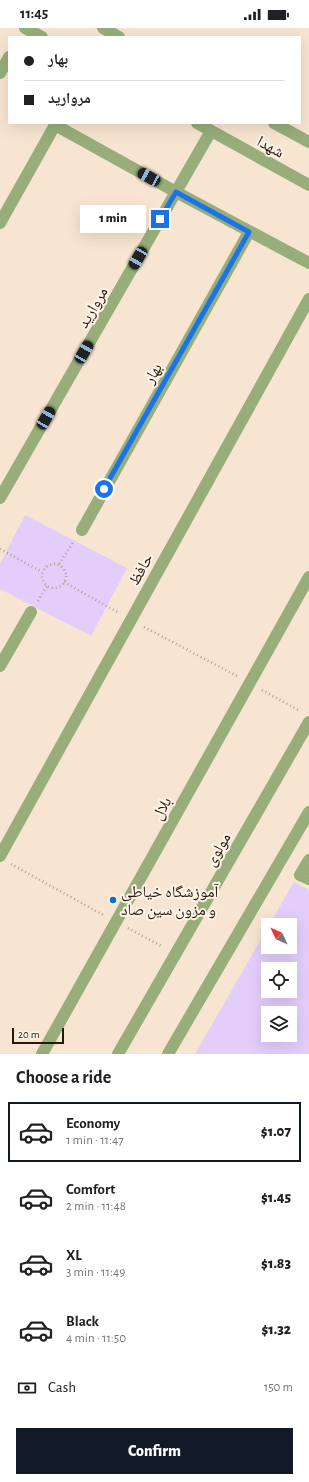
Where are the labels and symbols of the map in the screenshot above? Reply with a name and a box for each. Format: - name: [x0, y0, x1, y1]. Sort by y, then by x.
- street label: شهدا: [254, 133, 287, 162]
- car: [136, 166, 162, 188]
- callout: 1 min: [80, 205, 146, 233]
- route end: [151, 210, 169, 228]
- car: [127, 245, 149, 271]
- street label: مروارید: [75, 284, 112, 331]
- car: [73, 339, 95, 365]
- street label: بهار: [140, 361, 166, 388]
- car: [35, 405, 57, 431]
- route start: [95, 480, 113, 498]
- street label: حافظ: [126, 551, 156, 588]
- street label: بلال: [149, 794, 176, 824]
- street label: مولوی: [202, 830, 235, 870]
- place label: آموزشگاه خیاطی و مزون سین صاد: [121, 883, 219, 920]
- marker: آموزشگاه خیاطی و مزون سین صاد: [108, 895, 118, 905]
- north arrow: [261, 918, 297, 954]
- scale bar: [12, 1026, 64, 1045]

